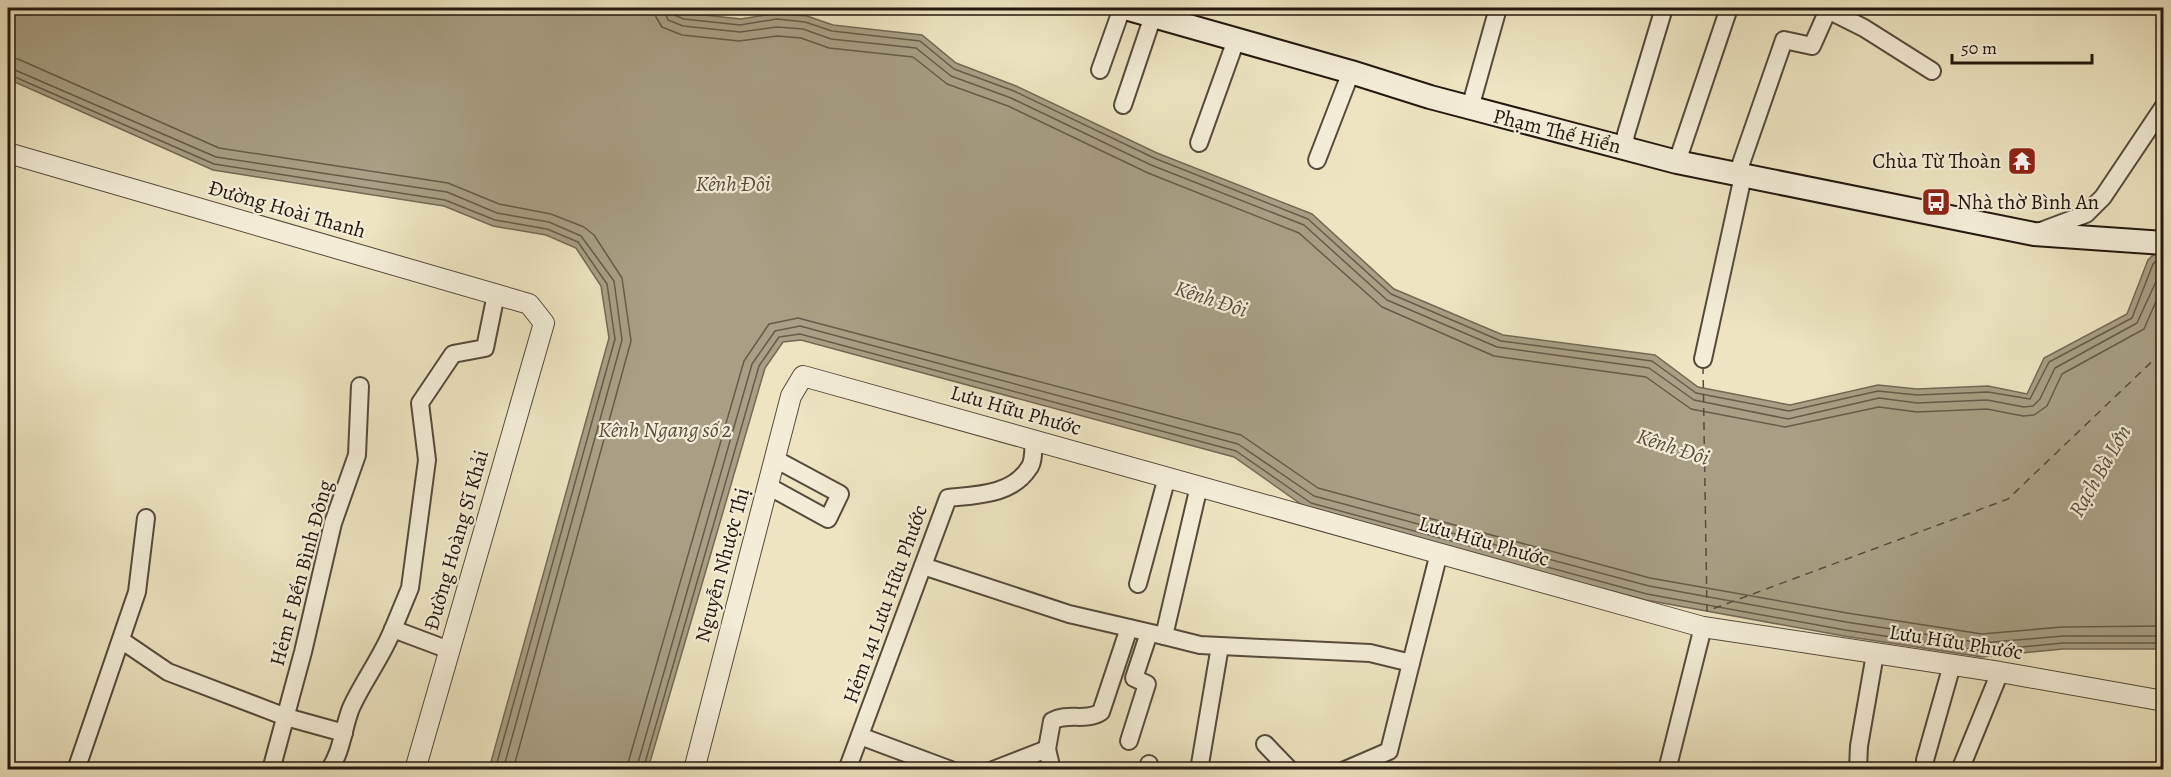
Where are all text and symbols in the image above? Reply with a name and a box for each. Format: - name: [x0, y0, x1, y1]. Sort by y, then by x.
- scale bar: [1952, 27, 2092, 65]
- text: 50 m: [1961, 36, 1997, 60]
- street label: Phạm Thế Hiển: [1490, 102, 1624, 160]
- temple icon: Chùa Từ Thoàn: [2006, 145, 2038, 177]
- place label: Chùa Từ Thoàn: [1872, 147, 2001, 175]
- water label: Kênh Đôi: [696, 169, 771, 199]
- street label: Đường Hoài Thanh: [205, 173, 369, 245]
- bus stop icon: Nhà thờ Bình An: [1920, 186, 1952, 218]
- place label: Nhà thờ Bình An: [1957, 188, 2099, 216]
- water label: Kênh Đôi: [1171, 273, 1251, 325]
- street label: Lưu Hữu Phước: [947, 378, 1085, 442]
- water label: Kênh Ngang số 2: [598, 415, 732, 445]
- water label: Rạch Bà Lớn: [2062, 419, 2138, 522]
- water label: Kênh Đôi: [1633, 421, 1713, 473]
- street label: Đường Hoàng Sĩ Khải: [417, 446, 495, 634]
- street label: Hẻm F Bến Bình Đông: [263, 477, 339, 669]
- street label: Nguyễn Nhược Thị: [688, 484, 756, 646]
- street label: Hẻm 141 Lưu Hữu Phước: [836, 501, 934, 707]
- street label: Lưu Hữu Phước: [1415, 509, 1553, 573]
- street label: Lưu Hữu Phước: [1887, 618, 2025, 666]

